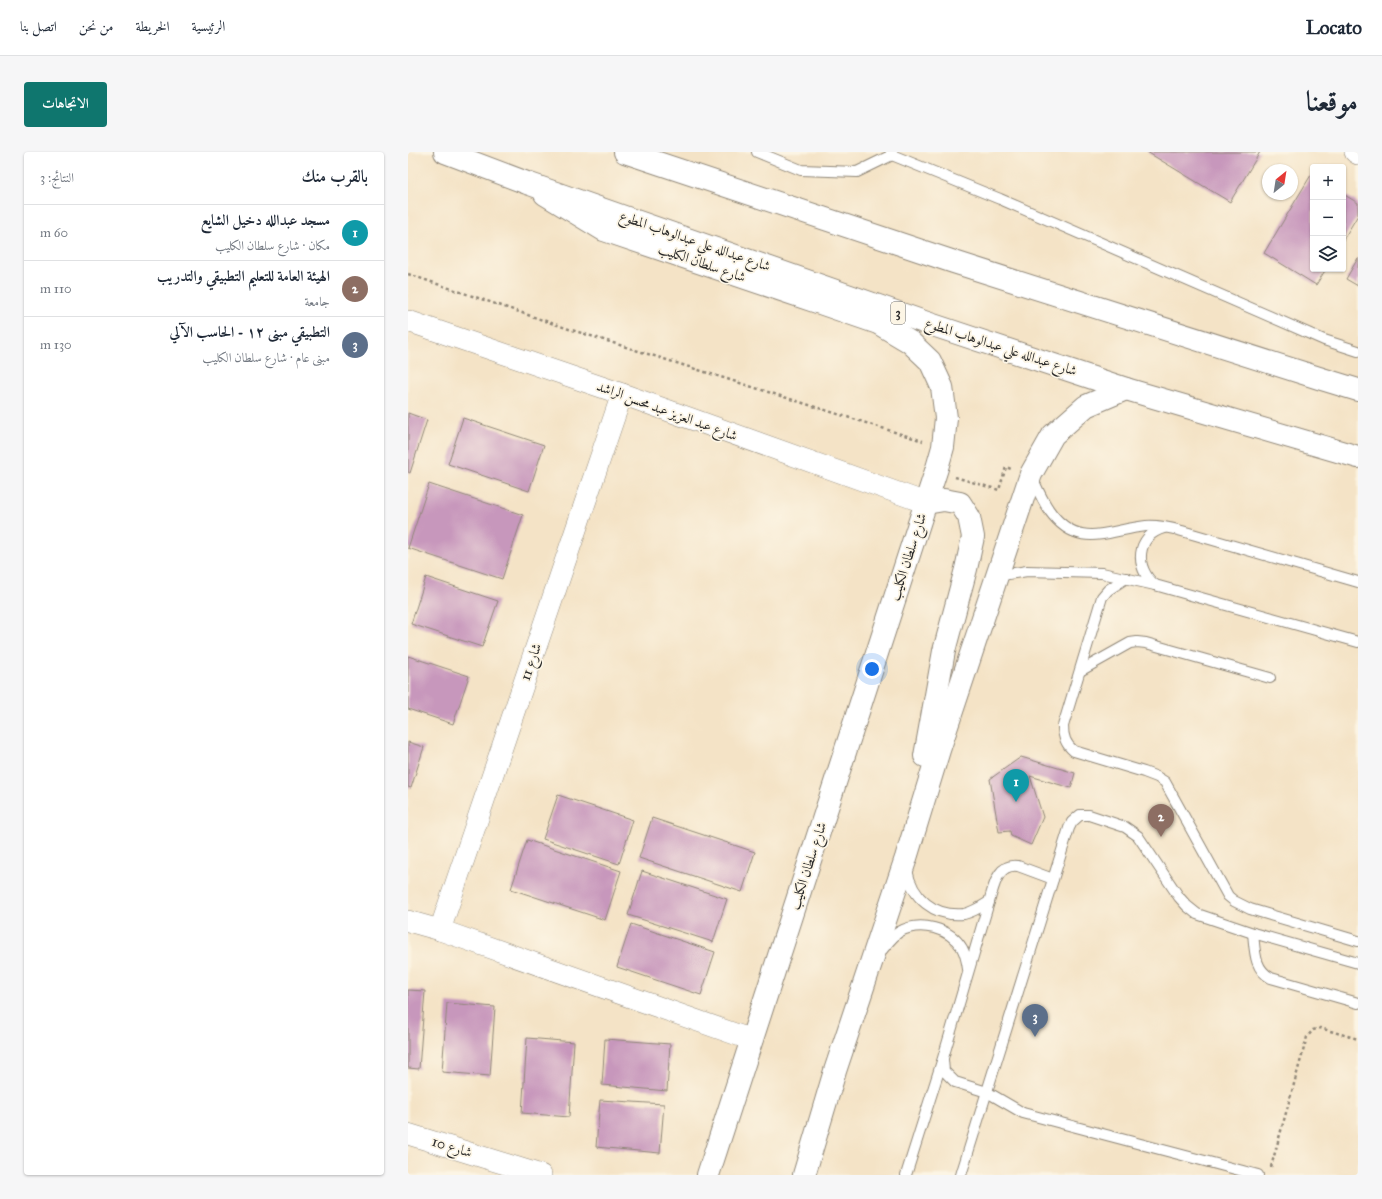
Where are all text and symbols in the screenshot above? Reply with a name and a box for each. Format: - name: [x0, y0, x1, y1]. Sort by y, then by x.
- text: Locato: [1306, 16, 1362, 39]
- text: اتصل بنا: [20, 18, 57, 35]
- text: من نحن: [79, 18, 114, 35]
- text: الخريطة: [136, 18, 170, 35]
- text: الرئيسية: [192, 18, 225, 35]
- button: الاتجاهات: [24, 82, 107, 127]
- text: موقعنا: [1306, 84, 1358, 119]
- north arrow: [1262, 164, 1298, 200]
- map controls: [1310, 164, 1346, 272]
- button: +: [1310, 164, 1346, 200]
- text: بالقرب منك: [302, 166, 368, 187]
- text: النتائج: 3: [40, 170, 74, 186]
- button: −: [1310, 200, 1346, 236]
- street label: شارع عبدالله علي عبدالوهاب المطوع: [616, 207, 773, 279]
- text: مسجد عبدالله دخيل الشايع: [201, 211, 330, 229]
- text: 60 m: [40, 225, 68, 241]
- text: 1: [352, 225, 358, 241]
- button: layers: [1310, 236, 1346, 272]
- text: مكان · شارع سلطان الكليب: [215, 238, 330, 254]
- street label: شارع سلطان الكليب: [655, 240, 748, 289]
- text: الهيئة العامة للتعليم التطبيقي والتدريب: [157, 267, 330, 285]
- text: 110 m: [40, 281, 72, 297]
- text: 2: [352, 281, 358, 297]
- text: جامعة: [304, 294, 330, 310]
- road number: 3: [891, 302, 905, 324]
- street label: شارع عبدالله علي عبدالوهاب المطوع: [922, 314, 1079, 383]
- text: التطبيقي مبنى ١٢ - الحاسب الآلي: [169, 323, 330, 341]
- text: 130 m: [40, 337, 72, 353]
- text: 3: [352, 337, 358, 353]
- text: مبنى عام · شارع سلطان الكليب: [202, 350, 330, 366]
- street label: شارع عبد العزيز عبد محسن الراشد: [593, 378, 740, 447]
- street label: شارع سلطان الكليب: [886, 511, 933, 604]
- street label: شارع 11: [517, 641, 548, 684]
- your location: [862, 659, 882, 679]
- pin: 1: [1003, 769, 1029, 802]
- pin: 2: [1148, 804, 1174, 837]
- street label: شارع سلطان الكليب: [786, 820, 833, 913]
- pin: 3: [1022, 1004, 1048, 1037]
- street label: شارع 10: [429, 1133, 474, 1164]

